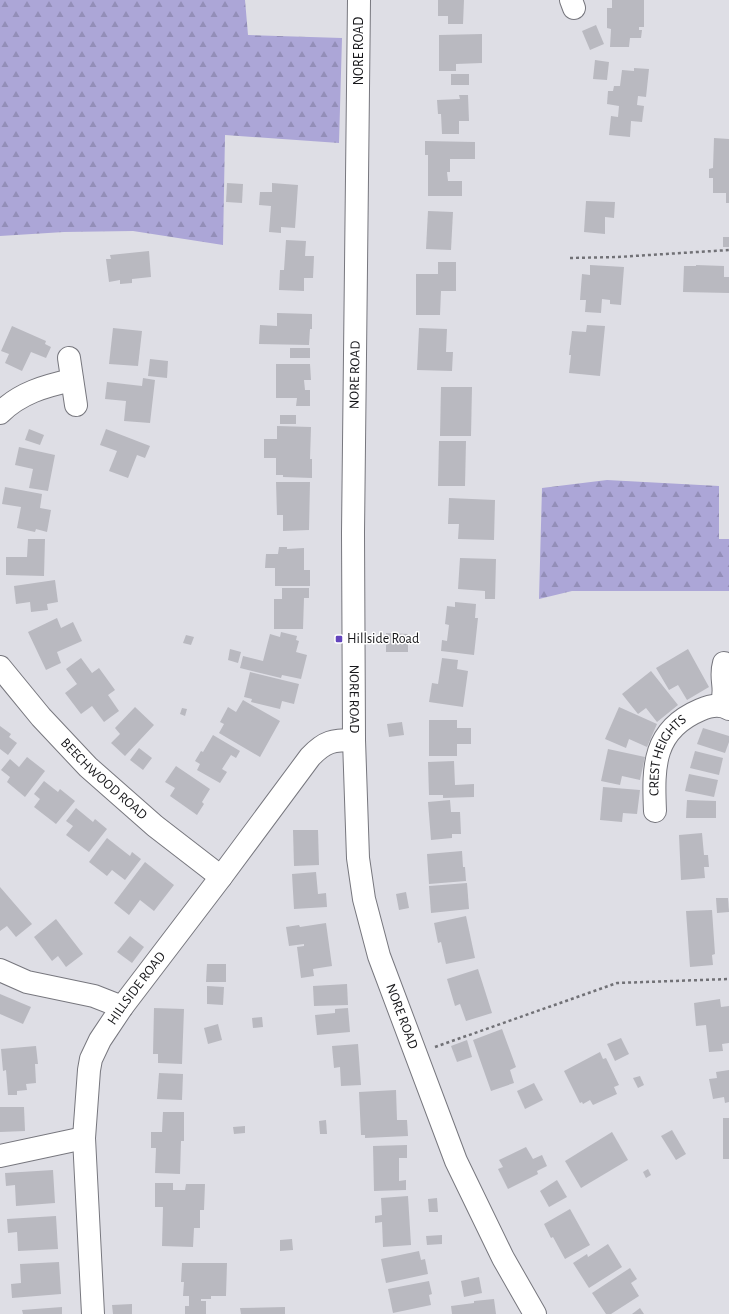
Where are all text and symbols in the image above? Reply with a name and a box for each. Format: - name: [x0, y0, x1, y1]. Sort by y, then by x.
- street label: NORE ROAD: [352, 17, 366, 85]
- street label: NORE ROAD: [347, 341, 363, 409]
- place label: Hillside Road: [347, 632, 419, 646]
- marker: Hillside Road: [334, 634, 344, 644]
- street label: NORE ROAD: [347, 665, 361, 733]
- street label: CREST HEIGHTS: [647, 712, 689, 796]
- street label: BEECHWOOD ROAD: [58, 736, 150, 822]
- street label: HILLSIDE ROAD: [105, 949, 168, 1027]
- street label: NORE ROAD: [383, 982, 420, 1051]

